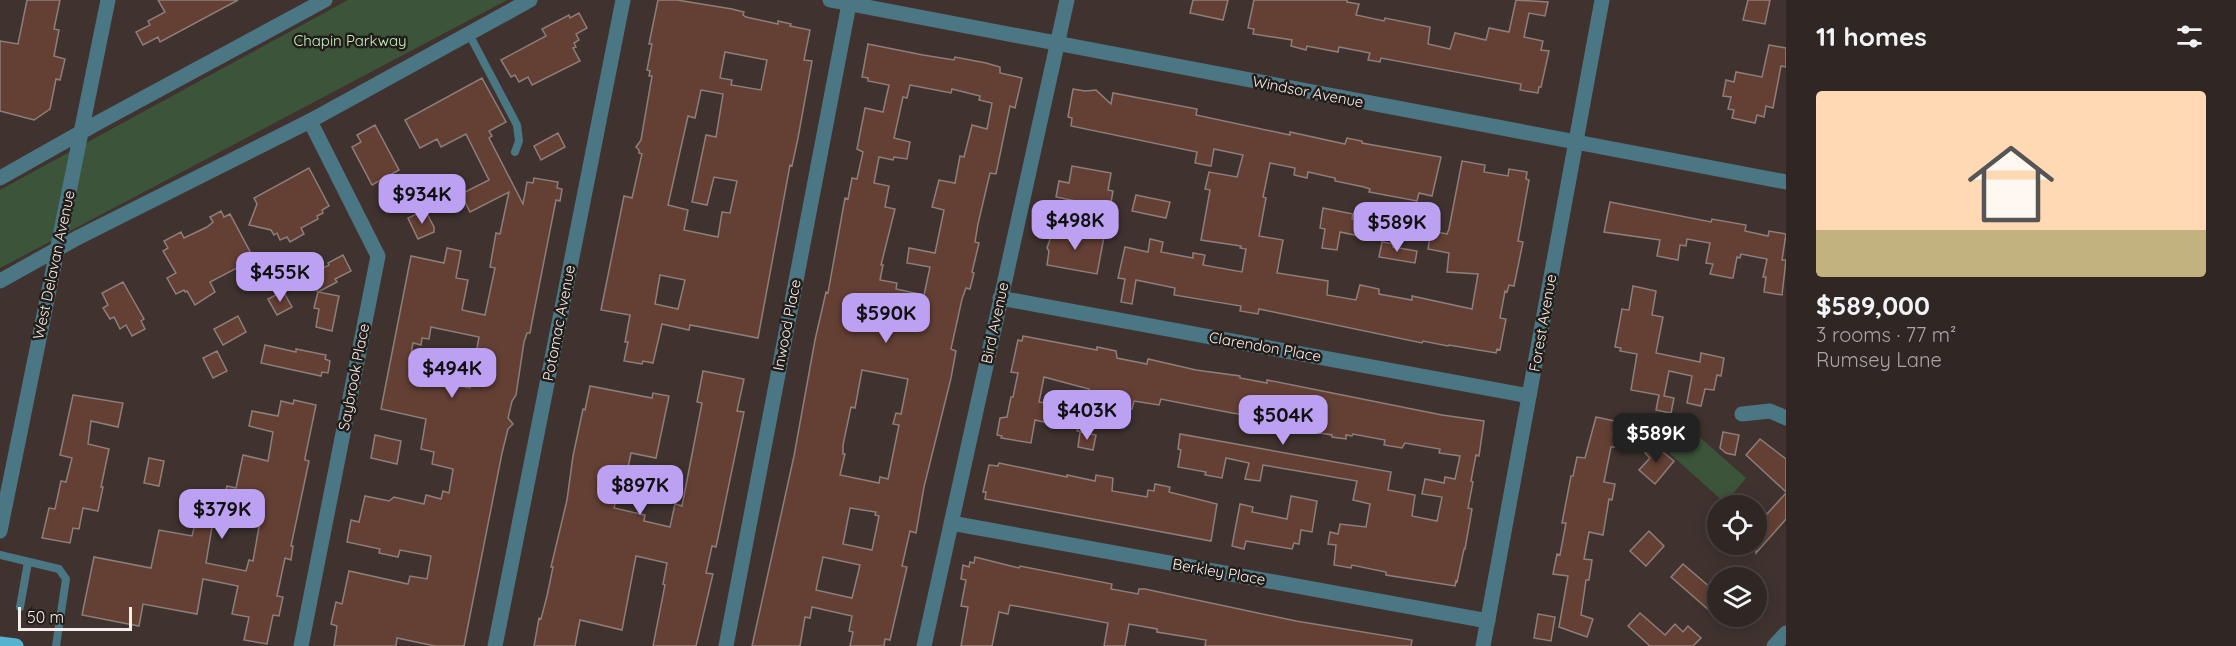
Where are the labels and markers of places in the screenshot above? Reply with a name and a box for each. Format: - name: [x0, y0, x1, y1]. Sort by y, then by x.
- pin: $934K: [380, 174, 464, 225]
- pin: $498K: [1033, 200, 1117, 251]
- pin: $589K: [1355, 202, 1439, 253]
- pin: $455K: [238, 252, 322, 303]
- pin: $590K: [844, 293, 928, 344]
- pin: $494K: [410, 348, 494, 399]
- pin: $403K: [1045, 390, 1129, 441]
- pin: $504K: [1241, 395, 1325, 446]
- pin: $589K: [1614, 413, 1698, 464]
- pin: $897K: [598, 465, 682, 516]
- pin: $379K: [180, 489, 264, 540]

